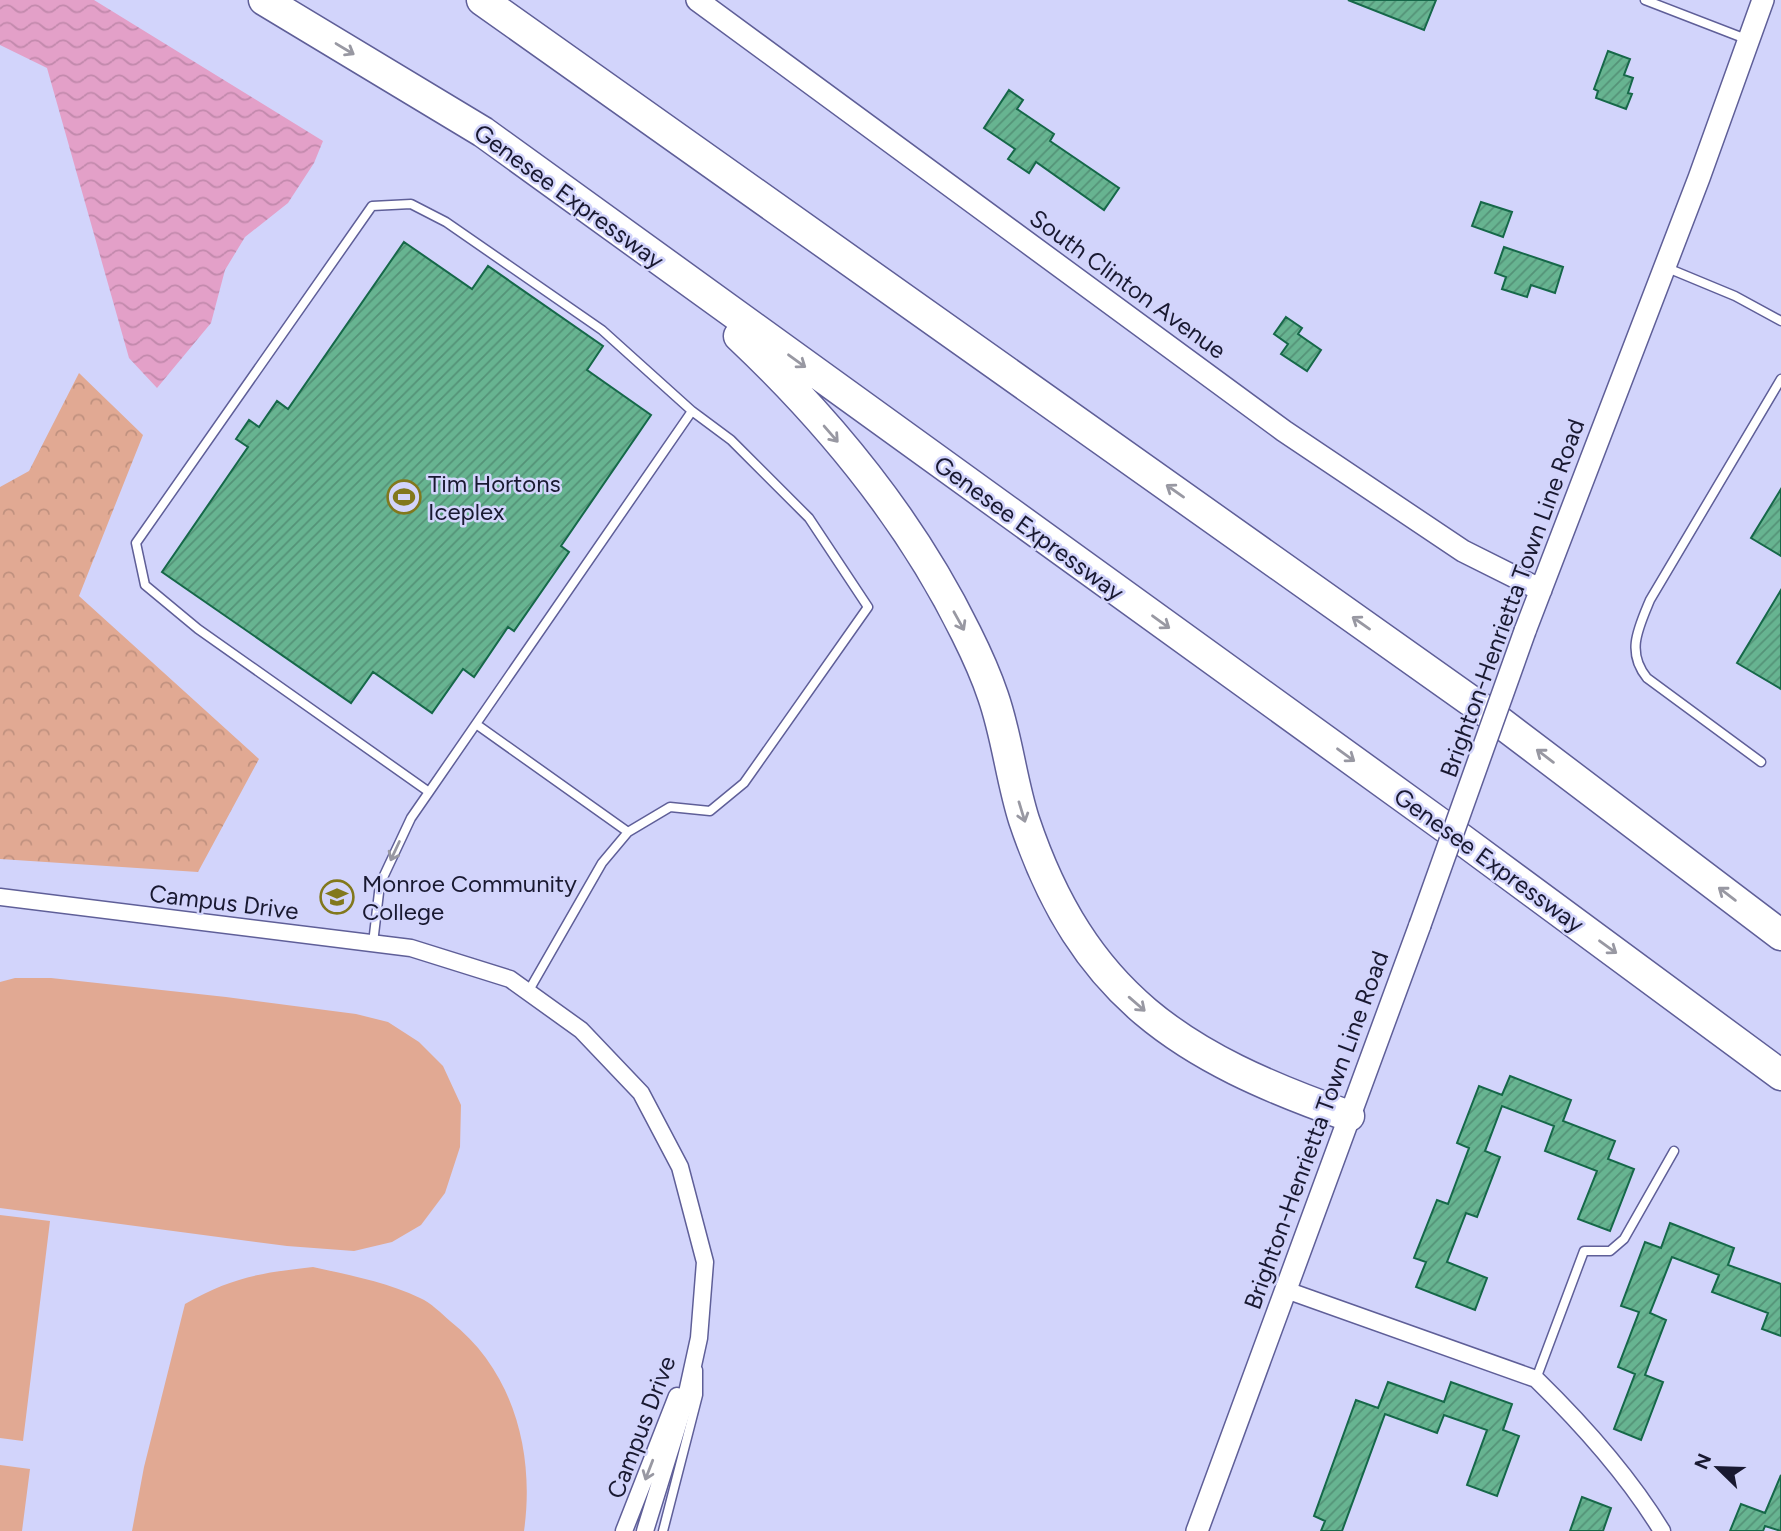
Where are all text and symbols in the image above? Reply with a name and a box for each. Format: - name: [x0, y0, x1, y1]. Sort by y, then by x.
- one-way arrow: [334, 42, 354, 56]
- street label: Genesee Expressway: [468, 117, 670, 275]
- street label: South Clinton Avenue: [1024, 203, 1232, 365]
- one-way arrow: [787, 353, 806, 368]
- street label: Brighton-Henrietta Town Line Road: [1434, 415, 1590, 781]
- one-way arrow: [822, 425, 839, 442]
- street label: Genesee Expressway: [928, 449, 1130, 607]
- place label: Tim Hortons Iceplex: [428, 469, 561, 526]
- sports icon: Tim Hortons Iceplex: [385, 478, 423, 516]
- one-way arrow: [1166, 484, 1185, 498]
- one-way arrow: [953, 610, 966, 631]
- one-way arrow: [1151, 615, 1170, 629]
- one-way arrow: [1352, 616, 1371, 630]
- one-way arrow: [1336, 747, 1355, 762]
- one-way arrow: [1536, 749, 1555, 764]
- street label: Genesee Expressway: [1388, 781, 1590, 939]
- one-way arrow: [1017, 801, 1030, 823]
- one-way arrow: [388, 840, 401, 861]
- place label: Monroe Community College: [362, 869, 577, 926]
- street label: Campus Drive: [148, 878, 300, 926]
- school or university icon: Monroe Community College: [318, 878, 356, 916]
- one-way arrow: [1718, 886, 1736, 901]
- one-way arrow: [1598, 940, 1617, 955]
- street label: Brighton-Henrietta Town Line Road: [1238, 947, 1394, 1313]
- one-way arrow: [1128, 996, 1146, 1012]
- street label: Campus Drive: [601, 1352, 681, 1502]
- north arrow: [1683, 1433, 1753, 1503]
- text: N: [1689, 1450, 1716, 1473]
- one-way arrow: [642, 1459, 654, 1481]

